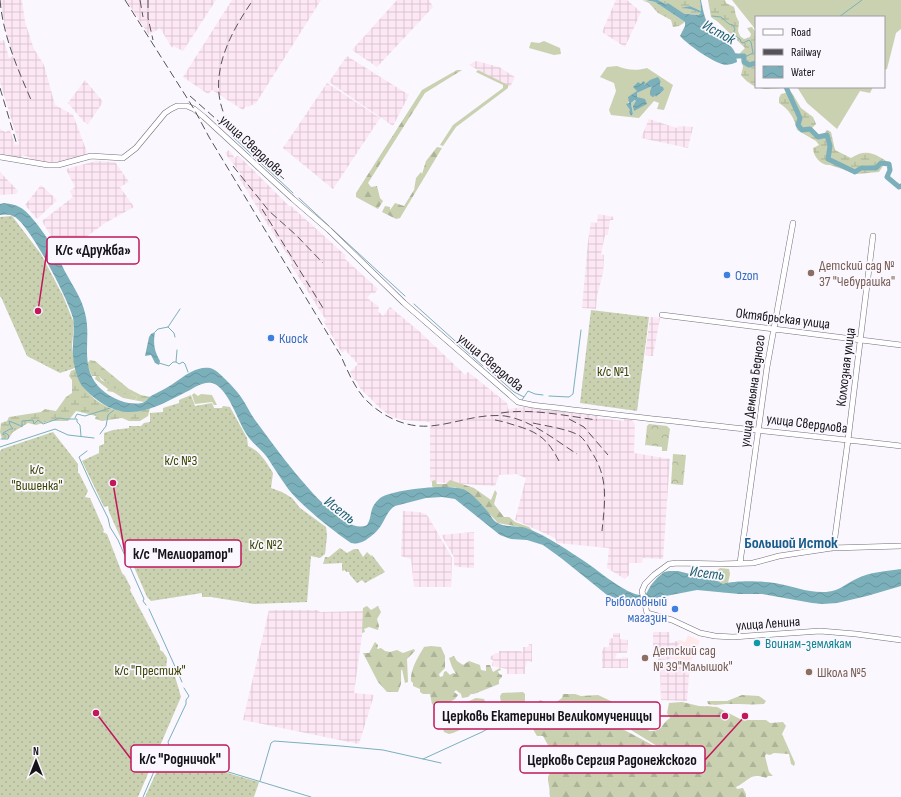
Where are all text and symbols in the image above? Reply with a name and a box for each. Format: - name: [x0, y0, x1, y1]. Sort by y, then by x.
- water label: Исток: [699, 16, 740, 50]
- legend: [755, 16, 885, 88]
- text: Road: [791, 25, 811, 40]
- text: Railway: [791, 45, 822, 60]
- text: Water: [791, 65, 815, 80]
- street label: улица Свердлова: [216, 111, 287, 179]
- callout: К/с «Дружба»: [47, 237, 139, 264]
- text: К/с «Дружба»: [55, 241, 131, 260]
- place label: Детский сад № 37 "Чебурашка": [819, 257, 895, 290]
- place label: Ozon: [735, 267, 759, 284]
- marker: Детский сад № 37 "Чебурашка": [806, 268, 816, 278]
- marker: Ozon: [722, 270, 732, 280]
- street label: Октябрьская улица: [735, 304, 831, 333]
- street label: Колхозная улица: [832, 327, 859, 407]
- place label: Киоск: [279, 330, 309, 347]
- street label: улица Свердлова: [454, 330, 527, 395]
- marker: Киоск: [266, 333, 276, 343]
- street label: улица Демьяна Бедного: [736, 334, 769, 448]
- park label: к/с №1: [597, 363, 629, 380]
- street label: улица Свердлова: [766, 410, 848, 437]
- park label: к/с №3: [165, 452, 198, 469]
- park label: к/с "Вишенка": [11, 461, 63, 494]
- water label: Исеть: [320, 492, 359, 529]
- district label: Большой Исток: [744, 534, 838, 553]
- park label: к/с №2: [250, 536, 283, 553]
- callout: к/с "Мелиоратор": [125, 540, 241, 567]
- text: к/с "Мелиоратор": [133, 545, 233, 564]
- water label: Исеть: [689, 562, 725, 585]
- place label: Рыболовный магазин: [605, 593, 667, 626]
- marker: Рыболовный магазин: [670, 604, 680, 614]
- street label: улица Ленина: [735, 613, 801, 634]
- place label: Воинам-землякам: [765, 635, 852, 652]
- marker: Воинам-землякам: [752, 638, 762, 648]
- place label: Детский сад № 39"Малышок": [653, 642, 732, 675]
- marker: Детский сад № 39"Малышок": [640, 653, 650, 663]
- park label: к/с "Престиж": [114, 662, 186, 679]
- place label: Школа №5: [817, 664, 867, 681]
- marker: Школа №5: [804, 667, 814, 677]
- callout: Церковь Екатерины Великомученицы: [434, 702, 660, 729]
- text: Церковь Екатерины Великомученицы: [442, 707, 652, 726]
- north arrow: [16, 741, 56, 781]
- text: N: [33, 745, 39, 758]
- callout: к/с "Родничок": [131, 745, 229, 772]
- callout: Церковь Сергия Радонежского: [520, 746, 705, 773]
- text: к/с "Родничок": [139, 750, 221, 769]
- text: Церковь Сергия Радонежского: [527, 751, 697, 770]

